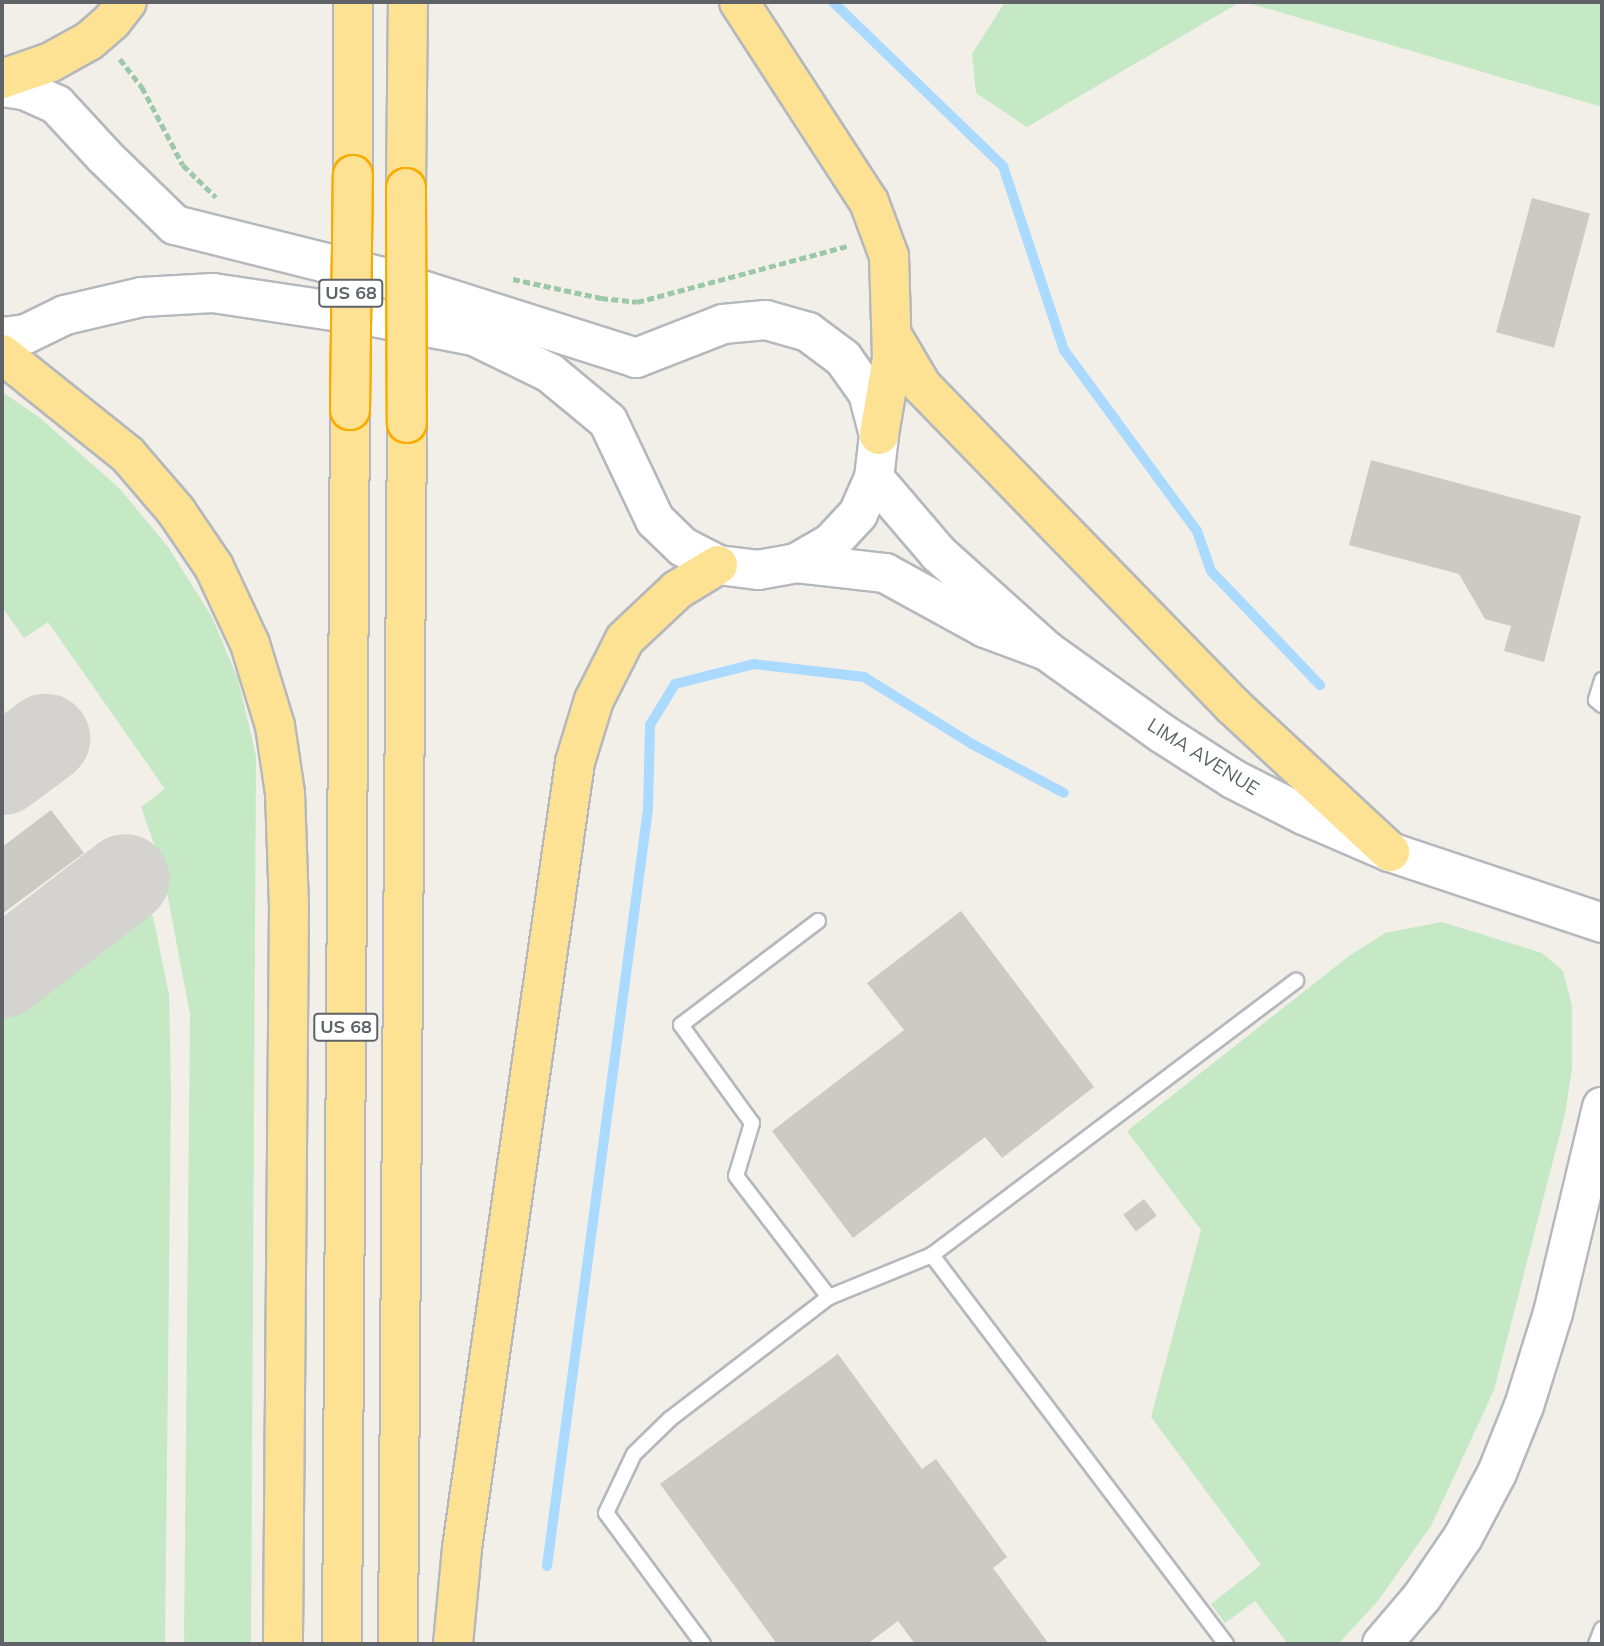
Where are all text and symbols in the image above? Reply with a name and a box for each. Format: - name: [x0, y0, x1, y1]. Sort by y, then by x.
- road number: US 68: [318, 278, 384, 307]
- street label: LIMA AVENUE: [1143, 714, 1263, 800]
- road number: US 68: [313, 1012, 379, 1042]

